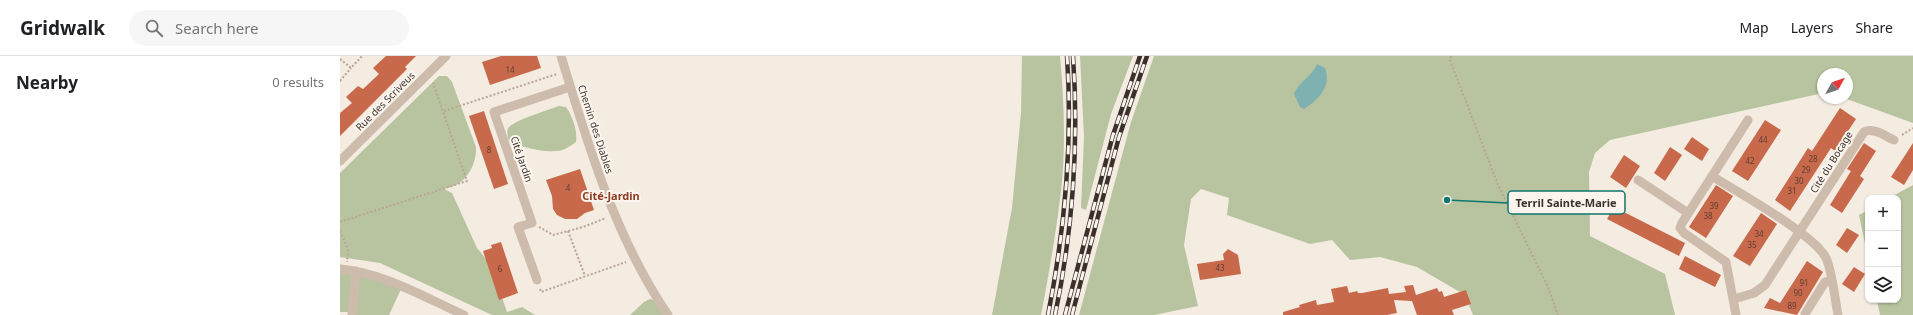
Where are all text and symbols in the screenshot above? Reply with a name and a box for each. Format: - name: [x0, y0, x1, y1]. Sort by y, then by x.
- search box: [129, 10, 409, 46]
- text: Gridwalk: [20, 15, 105, 41]
- icon: search: [143, 17, 165, 39]
- text: Search here: [175, 18, 259, 38]
- text: Map: [1740, 18, 1769, 37]
- text: Layers: [1791, 18, 1833, 37]
- text: Share: [1855, 18, 1893, 37]
- house number: 14: [505, 64, 515, 75]
- street label: Rue des Scriveus: [352, 68, 418, 134]
- north arrow: [1817, 68, 1853, 104]
- text: Nearby: [16, 71, 78, 94]
- text: 0 results: [272, 73, 324, 91]
- street label: Chemin des Diables: [575, 83, 617, 175]
- street label: Cité du Bocage: [1806, 128, 1856, 196]
- street label: Cité Jardin: [508, 134, 536, 184]
- house number: 44: [1758, 134, 1768, 145]
- house number: 8: [487, 144, 492, 155]
- house number: 28: [1808, 153, 1818, 164]
- house number: 42: [1745, 155, 1755, 166]
- house number: 29: [1801, 164, 1811, 175]
- house number: 30: [1794, 175, 1804, 186]
- house number: 4: [566, 182, 571, 193]
- house number: 31: [1787, 185, 1797, 196]
- district label: Cité-Jardin: [582, 188, 640, 203]
- callout: Terril Sainte-Marie: [1508, 191, 1625, 214]
- text: Terril Sainte-Marie: [1515, 195, 1617, 210]
- map controls: [1865, 195, 1901, 303]
- button: +: [1865, 195, 1901, 231]
- house number: 39: [1709, 200, 1719, 211]
- house number: 38: [1703, 210, 1713, 221]
- house number: 34: [1754, 228, 1764, 239]
- button: −: [1865, 231, 1901, 267]
- house number: 35: [1747, 239, 1757, 250]
- house number: 43: [1215, 262, 1225, 273]
- house number: 6: [498, 263, 503, 274]
- button: layers: [1865, 267, 1901, 303]
- house number: 91: [1799, 277, 1809, 288]
- house number: 90: [1793, 287, 1803, 298]
- house number: 89: [1787, 300, 1797, 311]

